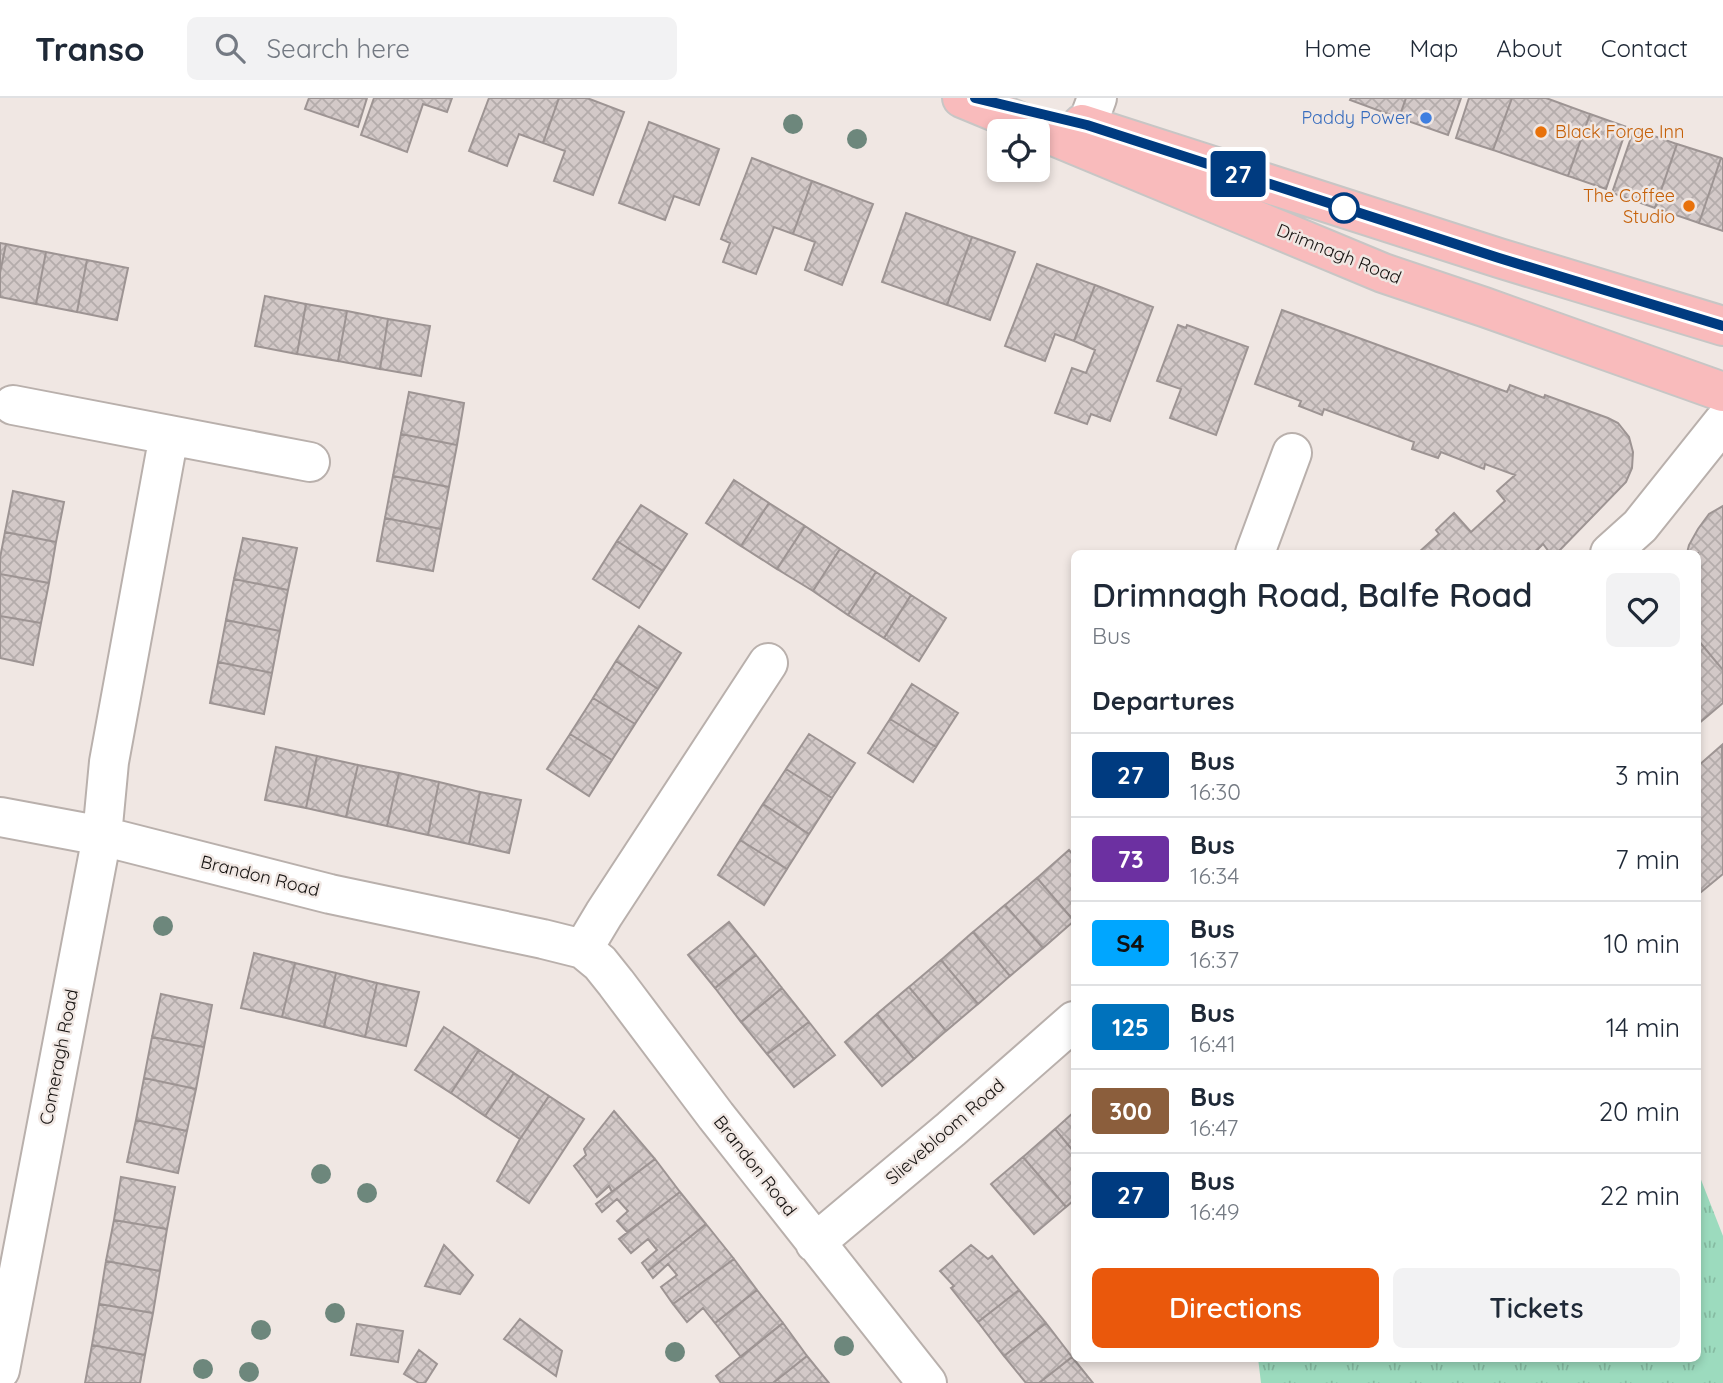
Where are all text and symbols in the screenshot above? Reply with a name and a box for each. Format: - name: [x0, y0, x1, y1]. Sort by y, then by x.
- search box: [187, 17, 677, 80]
- text: Transo: [35, 28, 145, 69]
- icon: search: [211, 29, 249, 67]
- text: Search here: [267, 32, 410, 65]
- text: Home: [1304, 33, 1371, 63]
- text: Map: [1409, 33, 1458, 63]
- text: About: [1496, 33, 1563, 63]
- text: Contact: [1601, 33, 1688, 63]
- place label: Paddy Power: [1301, 106, 1412, 129]
- marker: Paddy Power: [1418, 110, 1434, 126]
- map controls: [987, 119, 1050, 182]
- button: locate: [987, 119, 1050, 182]
- place label: Black Forge Inn: [1555, 120, 1684, 143]
- marker: Black Forge Inn: [1533, 124, 1549, 140]
- line badge: 27: [1206, 151, 1270, 197]
- text: 27: [1225, 159, 1251, 189]
- place label: The Coffee Studio: [1583, 184, 1675, 228]
- unlabelled marker: [1329, 193, 1359, 223]
- marker: The Coffee Studio: [1681, 198, 1697, 214]
- street label: Drimnagh Road: [1273, 218, 1405, 289]
- button: heart: [1606, 573, 1680, 647]
- text: Drimnagh Road, Balfe Road: [1092, 574, 1533, 615]
- text: Bus: [1092, 621, 1131, 650]
- text: Departures: [1092, 684, 1235, 717]
- text: Bus: [1190, 744, 1235, 777]
- text: 3 min: [1615, 759, 1680, 792]
- text: 27: [1117, 760, 1144, 790]
- text: 16:30: [1190, 777, 1241, 806]
- text: Bus: [1190, 828, 1235, 861]
- text: 7 min: [1615, 843, 1680, 876]
- text: 73: [1117, 844, 1144, 874]
- street label: Brandon Road: [198, 850, 322, 901]
- text: 16:34: [1190, 861, 1239, 890]
- text: Bus: [1190, 912, 1235, 945]
- text: 10 min: [1604, 927, 1680, 960]
- text: S4: [1116, 928, 1145, 958]
- text: 16:37: [1190, 945, 1239, 974]
- street label: Comeragh Road: [34, 987, 83, 1127]
- text: Bus: [1190, 996, 1235, 1029]
- text: 14 min: [1606, 1011, 1680, 1044]
- text: 125: [1112, 1012, 1149, 1042]
- text: 16:41: [1190, 1029, 1236, 1058]
- street label: Slievebloom Road: [880, 1074, 1009, 1190]
- text: Bus: [1190, 1080, 1235, 1113]
- text: 20 min: [1599, 1095, 1680, 1128]
- text: 300: [1109, 1096, 1152, 1126]
- street label: Brandon Road: [709, 1111, 802, 1221]
- text: 16:47: [1190, 1113, 1238, 1142]
- text: Bus: [1190, 1164, 1235, 1197]
- text: 22 min: [1600, 1179, 1680, 1212]
- text: 27: [1117, 1180, 1144, 1210]
- text: 16:49: [1190, 1197, 1240, 1226]
- button: Directions: [1092, 1268, 1379, 1348]
- button: Tickets: [1393, 1268, 1680, 1348]

